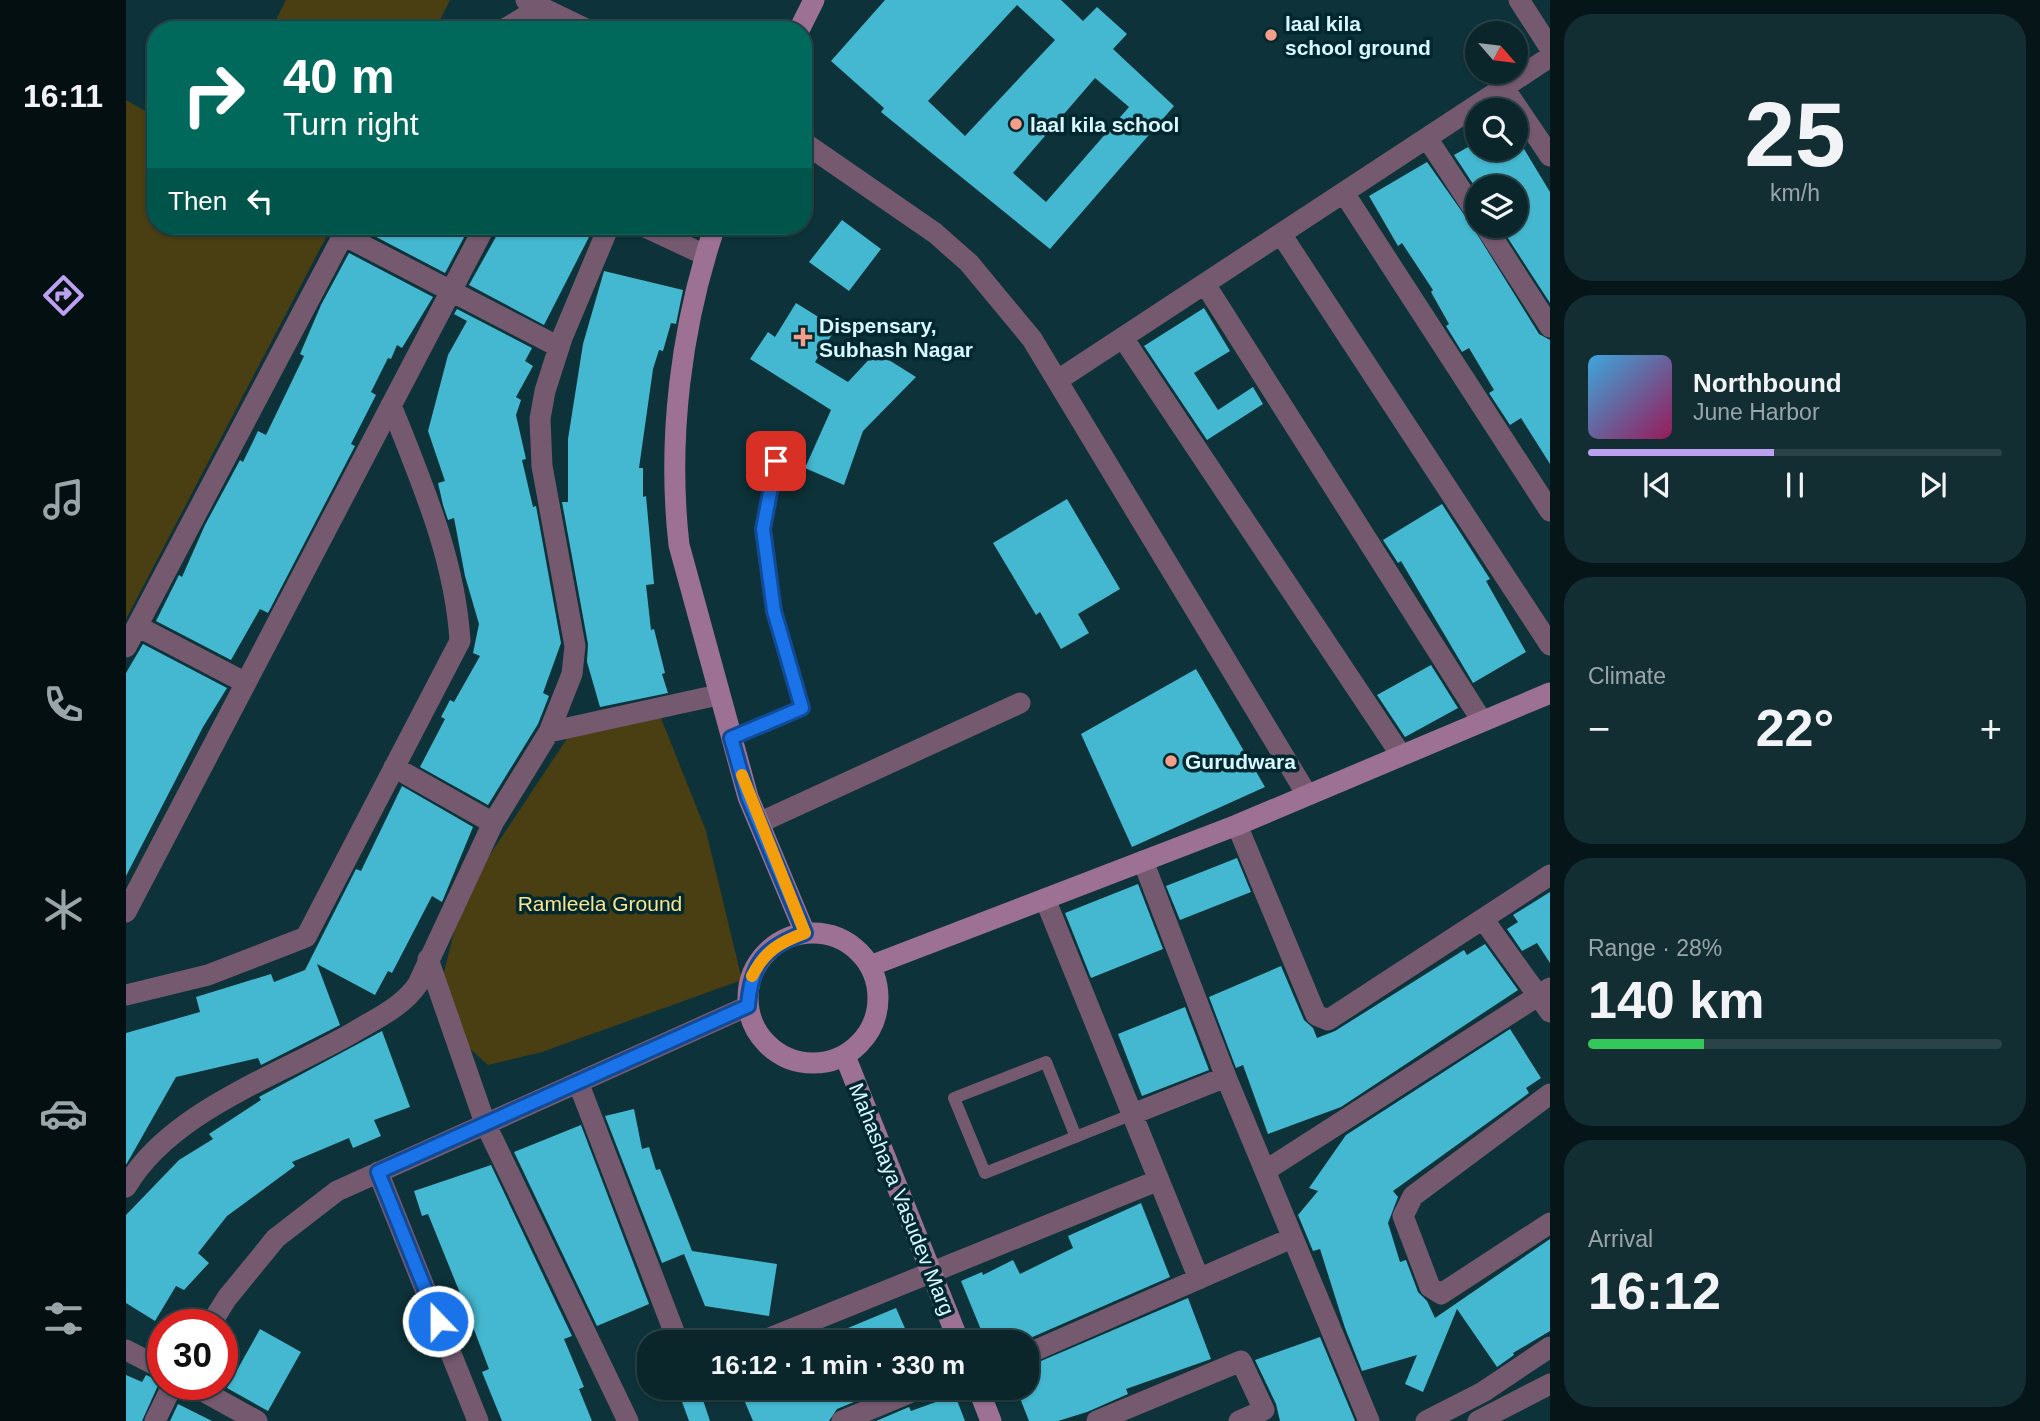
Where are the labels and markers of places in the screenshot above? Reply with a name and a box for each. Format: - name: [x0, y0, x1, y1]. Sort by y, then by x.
- place label: laal kila school ground: [1285, 12, 1431, 59]
- marker: laal kila school ground: [1263, 27, 1279, 43]
- place label: laal kila school: [1030, 113, 1179, 136]
- marker: laal kila school: [1008, 116, 1024, 132]
- place label: Dispensary, Subhash Nagar: [819, 314, 973, 361]
- marker: Dispensary, Subhash Nagar: [793, 327, 813, 347]
- pin: [746, 431, 806, 491]
- place label: Gurudwara: [1185, 750, 1296, 773]
- marker: Gurudwara: [1163, 753, 1179, 769]

